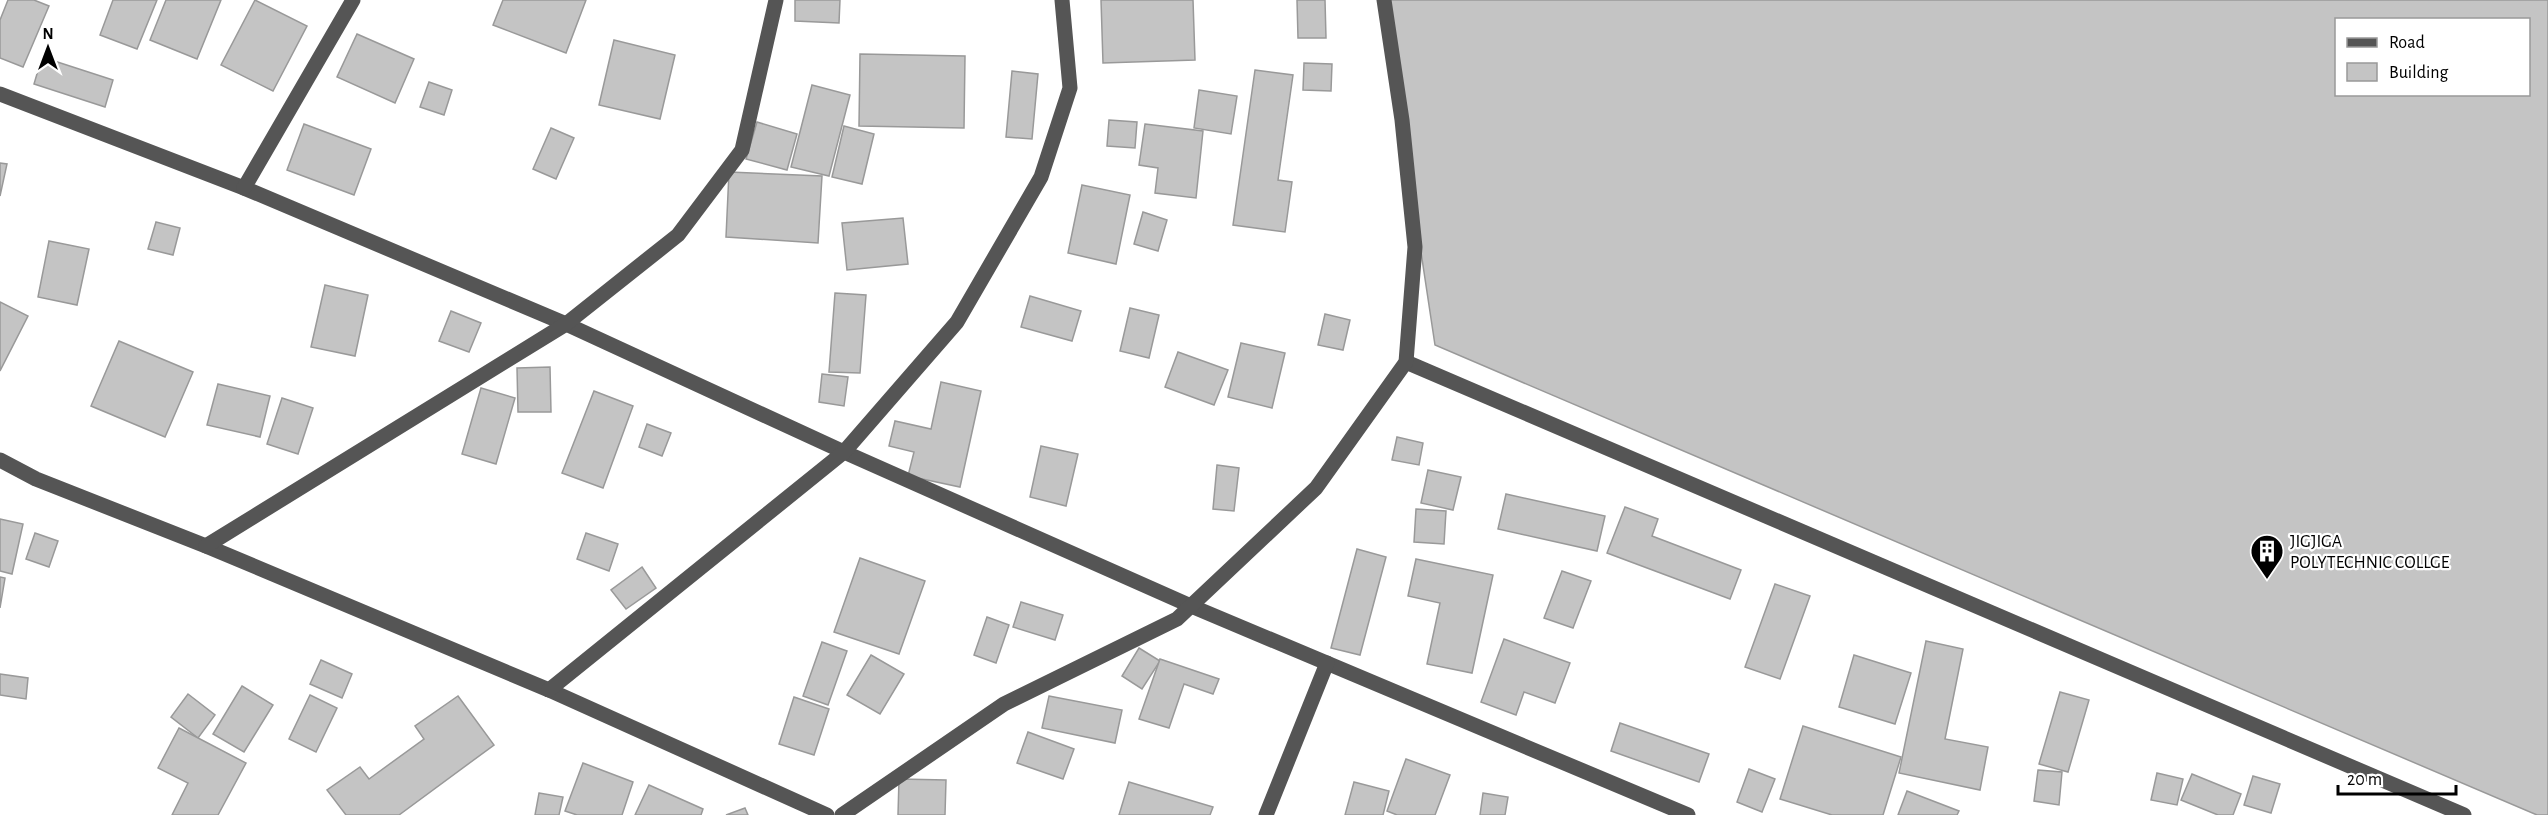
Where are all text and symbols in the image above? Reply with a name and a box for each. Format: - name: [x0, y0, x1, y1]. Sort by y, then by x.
- north arrow: [18, 18, 78, 78]
- legend: [2335, 18, 2530, 96]
- text: N: [42, 26, 54, 42]
- text: Road: [2389, 34, 2425, 52]
- text: Building: [2389, 64, 2449, 82]
- building icon: JIGJIGA POLYTECHNIC COLLGE: [2249, 533, 2285, 580]
- place label: JIGJIGA POLYTECHNIC COLLGE: [2290, 533, 2450, 572]
- scale bar: [2338, 758, 2456, 796]
- text: 20 m: [2347, 771, 2382, 789]

